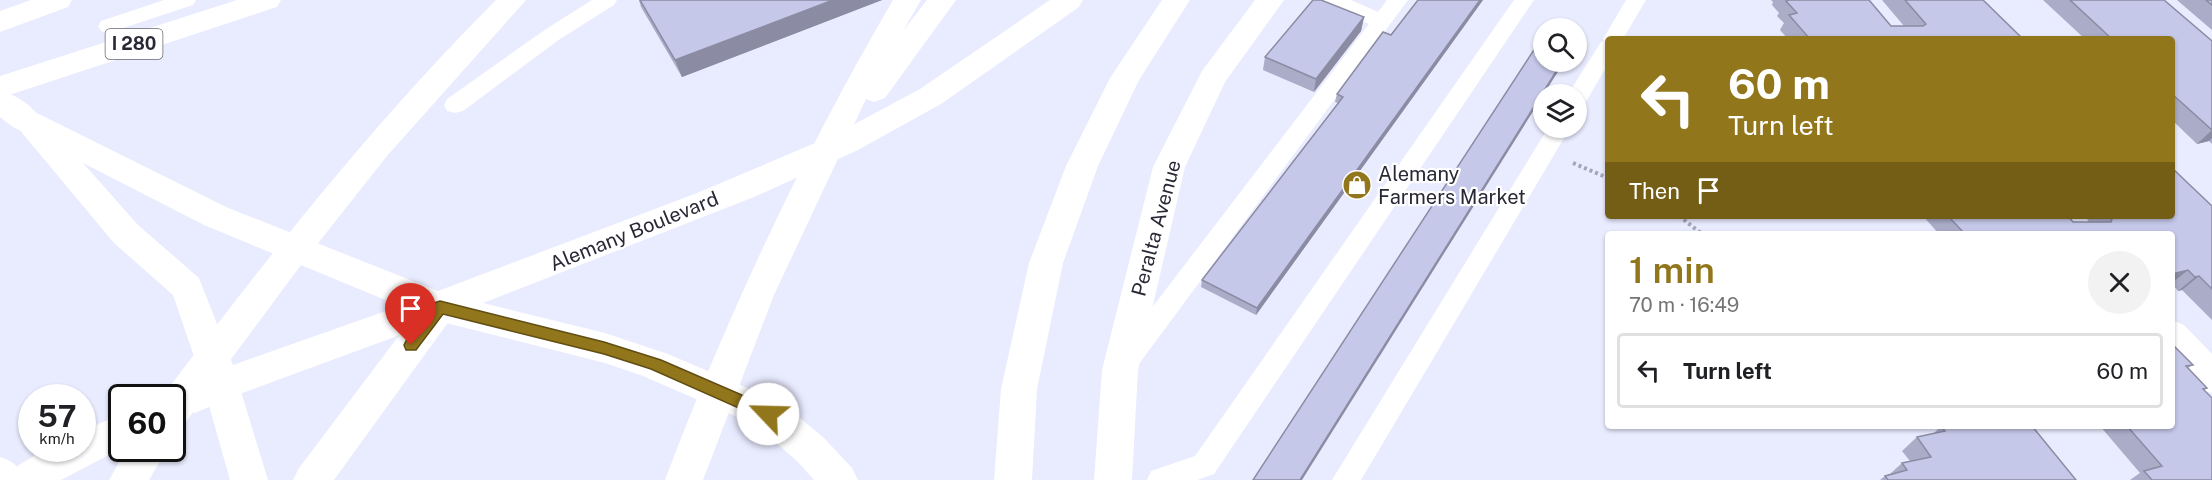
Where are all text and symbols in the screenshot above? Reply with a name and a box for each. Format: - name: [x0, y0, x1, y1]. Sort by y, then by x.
- map controls: [1533, 18, 1587, 138]
- button: search: [1533, 18, 1587, 72]
- road number: I 280: [106, 29, 162, 59]
- text: 60 m: [1728, 59, 1830, 108]
- icon: left: [1629, 60, 1707, 138]
- button: layers: [1533, 84, 1587, 138]
- text: Turn left: [1728, 109, 1834, 141]
- street label: Peralta Avenue: [1126, 157, 1186, 299]
- place label: Alemany Farmers Market: [1378, 162, 1526, 209]
- shop icon: Alemany Farmers Market: [1341, 169, 1373, 201]
- icon: arrive: [1692, 174, 1725, 207]
- text: Then: [1629, 178, 1680, 204]
- street label: Alemany Boulevard: [546, 186, 722, 276]
- text: 1 min: [1629, 249, 1715, 291]
- button: close: [2088, 251, 2151, 314]
- pin: [385, 283, 436, 345]
- icon: arrive: [394, 292, 427, 325]
- text: 70 m · 16:49: [1629, 293, 1739, 317]
- icon: left: [1632, 354, 1665, 387]
- text: Turn left: [1683, 358, 1772, 384]
- text: 60 m: [2097, 358, 2148, 384]
- position arrow: [736, 382, 800, 446]
- speed limit sign: 60: [108, 384, 186, 462]
- text: 57: [37, 398, 77, 434]
- text: km/h: [39, 430, 75, 447]

